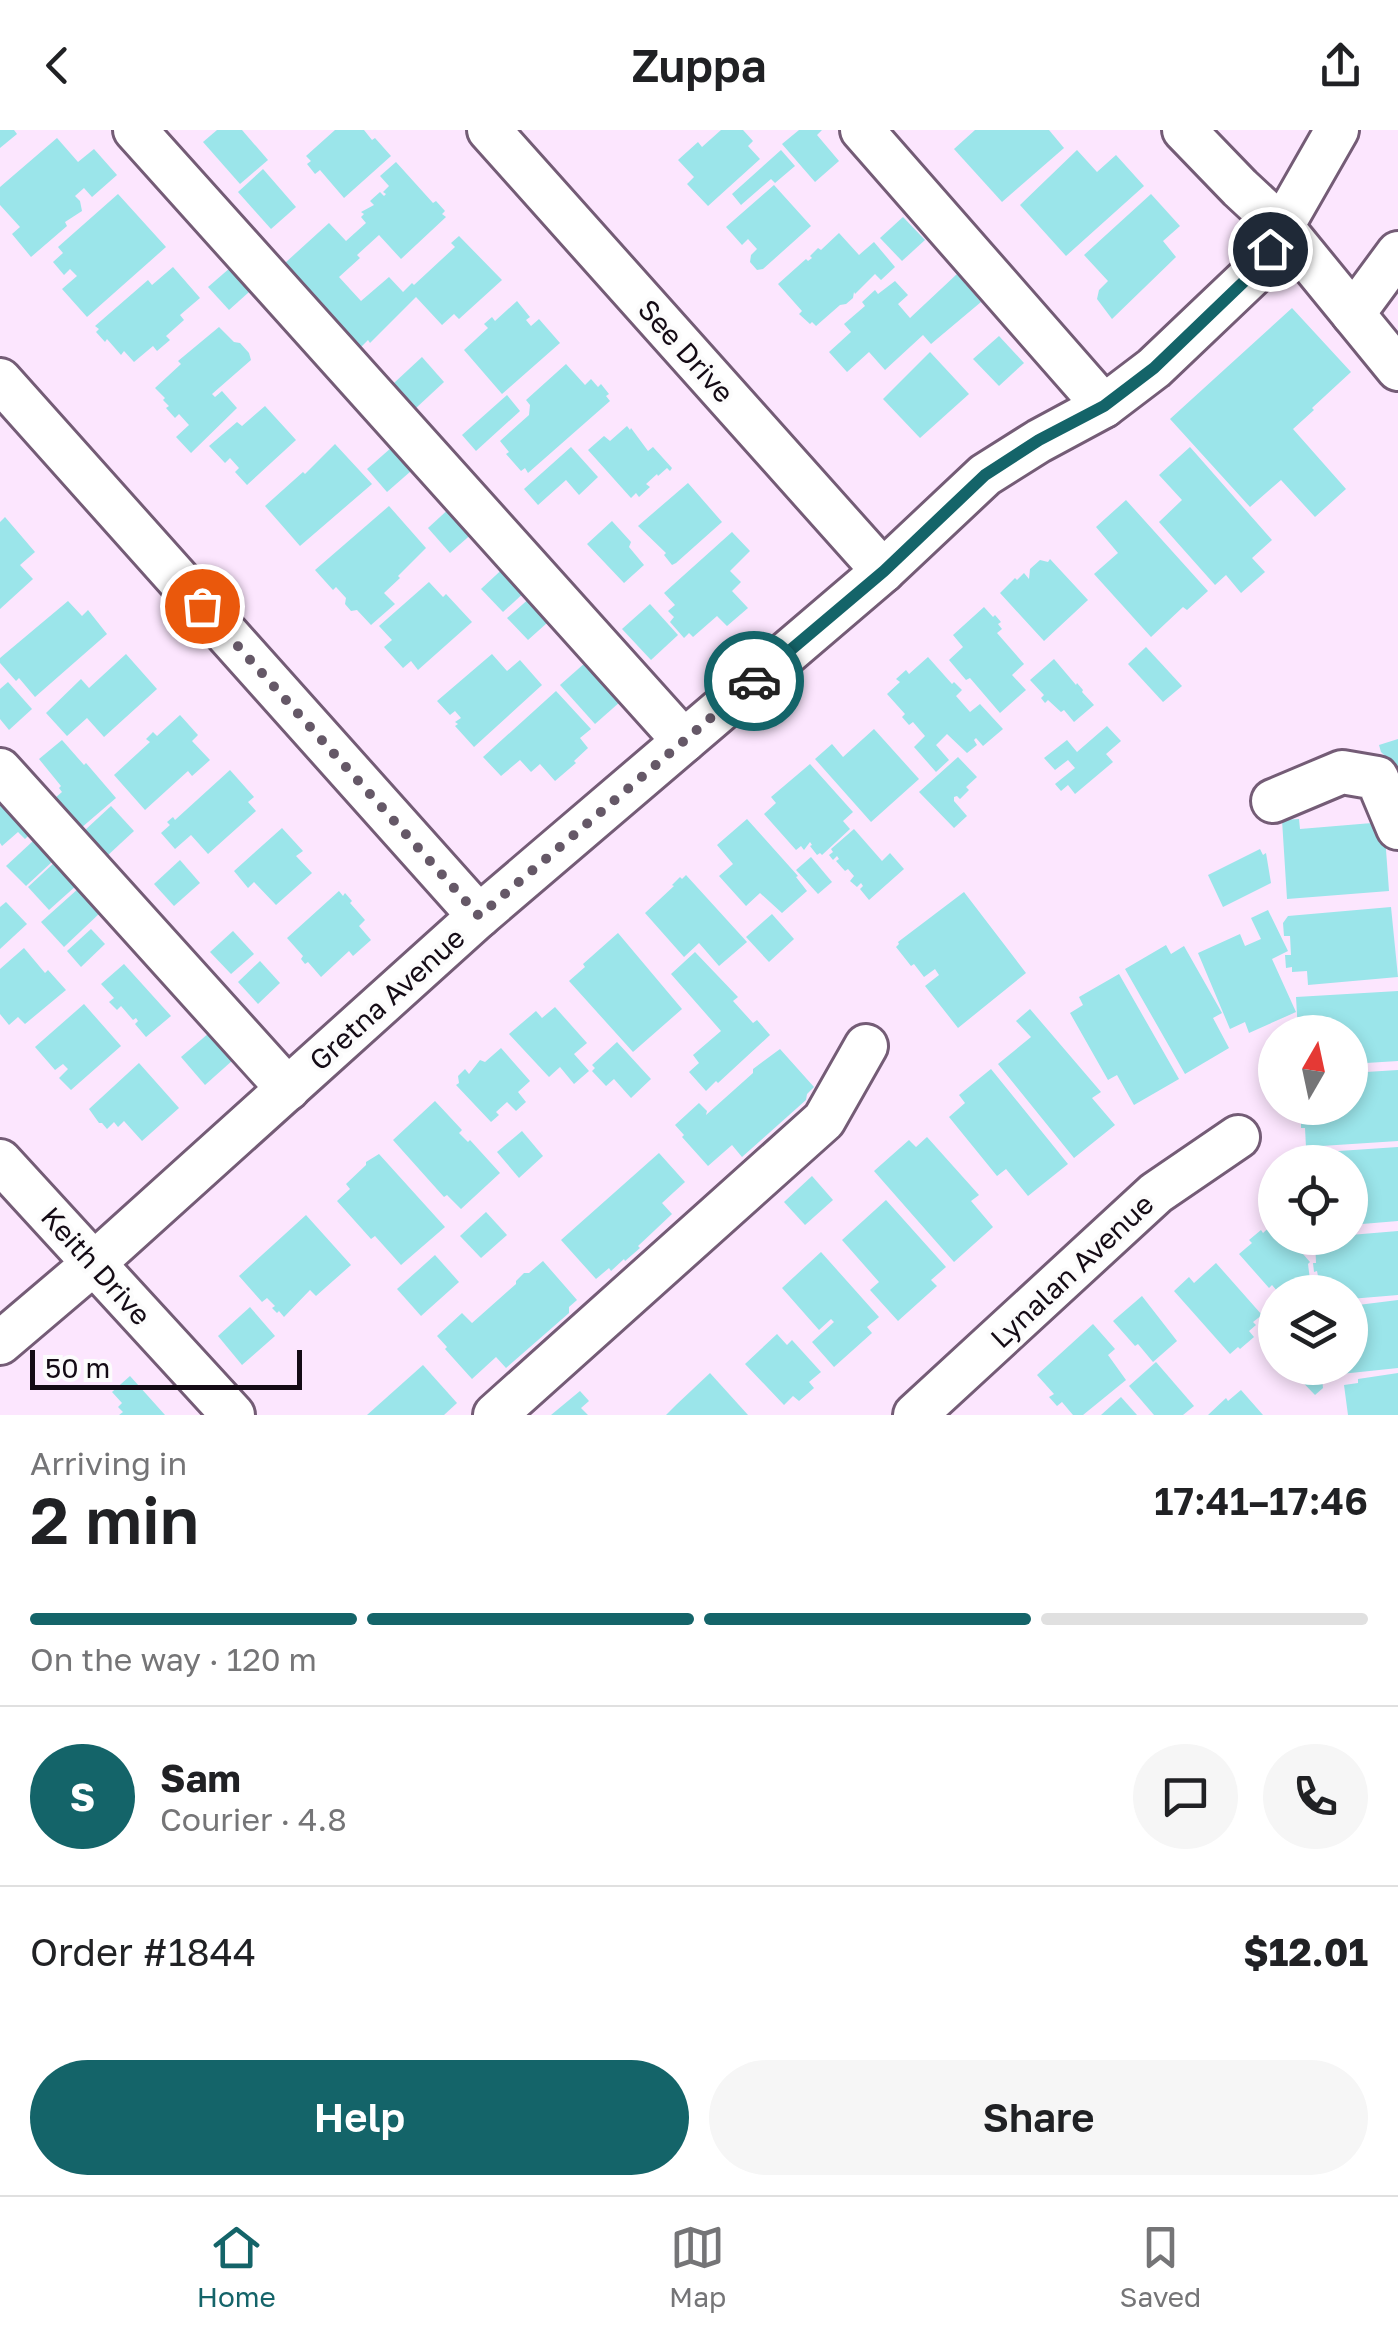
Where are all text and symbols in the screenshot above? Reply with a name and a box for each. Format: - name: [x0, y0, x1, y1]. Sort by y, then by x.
- icon: back: [30, 38, 85, 93]
- text: Zuppa: [631, 38, 767, 92]
- icon: share: [1313, 38, 1368, 93]
- pin: [1228, 207, 1313, 292]
- icon: home: [1243, 222, 1298, 277]
- street label: See Drive: [632, 293, 741, 409]
- pin: [160, 564, 245, 649]
- icon: bag: [175, 579, 230, 634]
- courier: [704, 631, 804, 731]
- icon: car: [727, 654, 782, 709]
- street label: Gretna Avenue: [303, 921, 471, 1077]
- north arrow: [1258, 1015, 1368, 1125]
- map controls: [1258, 1015, 1368, 1385]
- button: locate: [1258, 1145, 1368, 1255]
- street label: Lynalan Avenue: [984, 1187, 1160, 1354]
- street label: Keith Drive: [35, 1200, 158, 1331]
- button: layers: [1258, 1275, 1368, 1385]
- scale bar: [30, 1345, 302, 1390]
- text: 50 m: [45, 1351, 110, 1384]
- text: Arriving in: [30, 1444, 187, 1482]
- text: 17:41–17:46: [1154, 1478, 1368, 1523]
- text: 2 min: [30, 1480, 199, 1558]
- text: On the way · 120 m: [30, 1640, 317, 1678]
- button: chat: [1133, 1744, 1238, 1849]
- button: phone: [1263, 1744, 1368, 1849]
- text: Sam: [160, 1755, 241, 1800]
- text: S: [70, 1774, 95, 1819]
- text: Courier · 4.8: [160, 1800, 347, 1838]
- text: Order #1844: [30, 1929, 256, 1974]
- text: $12.01: [1243, 1929, 1368, 1974]
- button: Help: [30, 2060, 689, 2175]
- button: Share: [709, 2060, 1368, 2175]
- tab: Home: [197, 2220, 276, 2313]
- tab: Map: [669, 2220, 726, 2313]
- tab: Saved: [1120, 2220, 1201, 2313]

